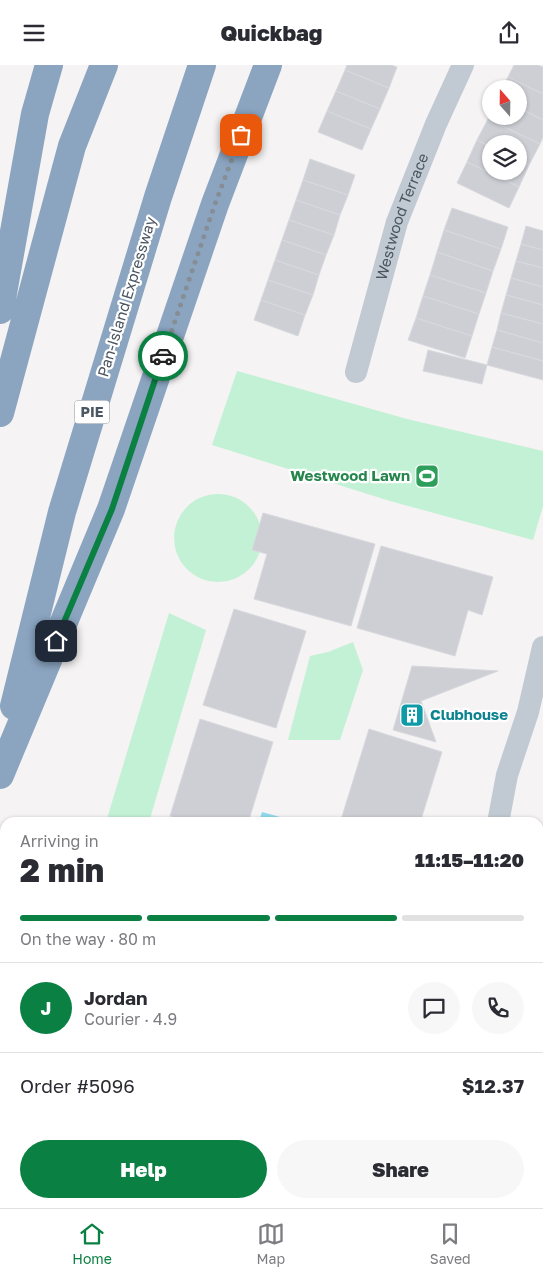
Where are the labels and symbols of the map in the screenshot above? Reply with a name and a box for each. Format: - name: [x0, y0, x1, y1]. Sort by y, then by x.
- north arrow: [482, 80, 528, 125]
- pin: [220, 114, 262, 156]
- street label: Westwood Terrace: [371, 150, 432, 282]
- street label: Pan-Island Expressway: [93, 214, 159, 379]
- courier: [138, 331, 188, 381]
- road number: PIE: [74, 401, 110, 423]
- sports icon: Westwood Lawn: [414, 463, 440, 489]
- place label: Westwood Lawn: [290, 466, 410, 484]
- pin: [35, 620, 77, 662]
- building icon: Clubhouse: [399, 702, 425, 728]
- place label: Clubhouse: [430, 705, 508, 723]

